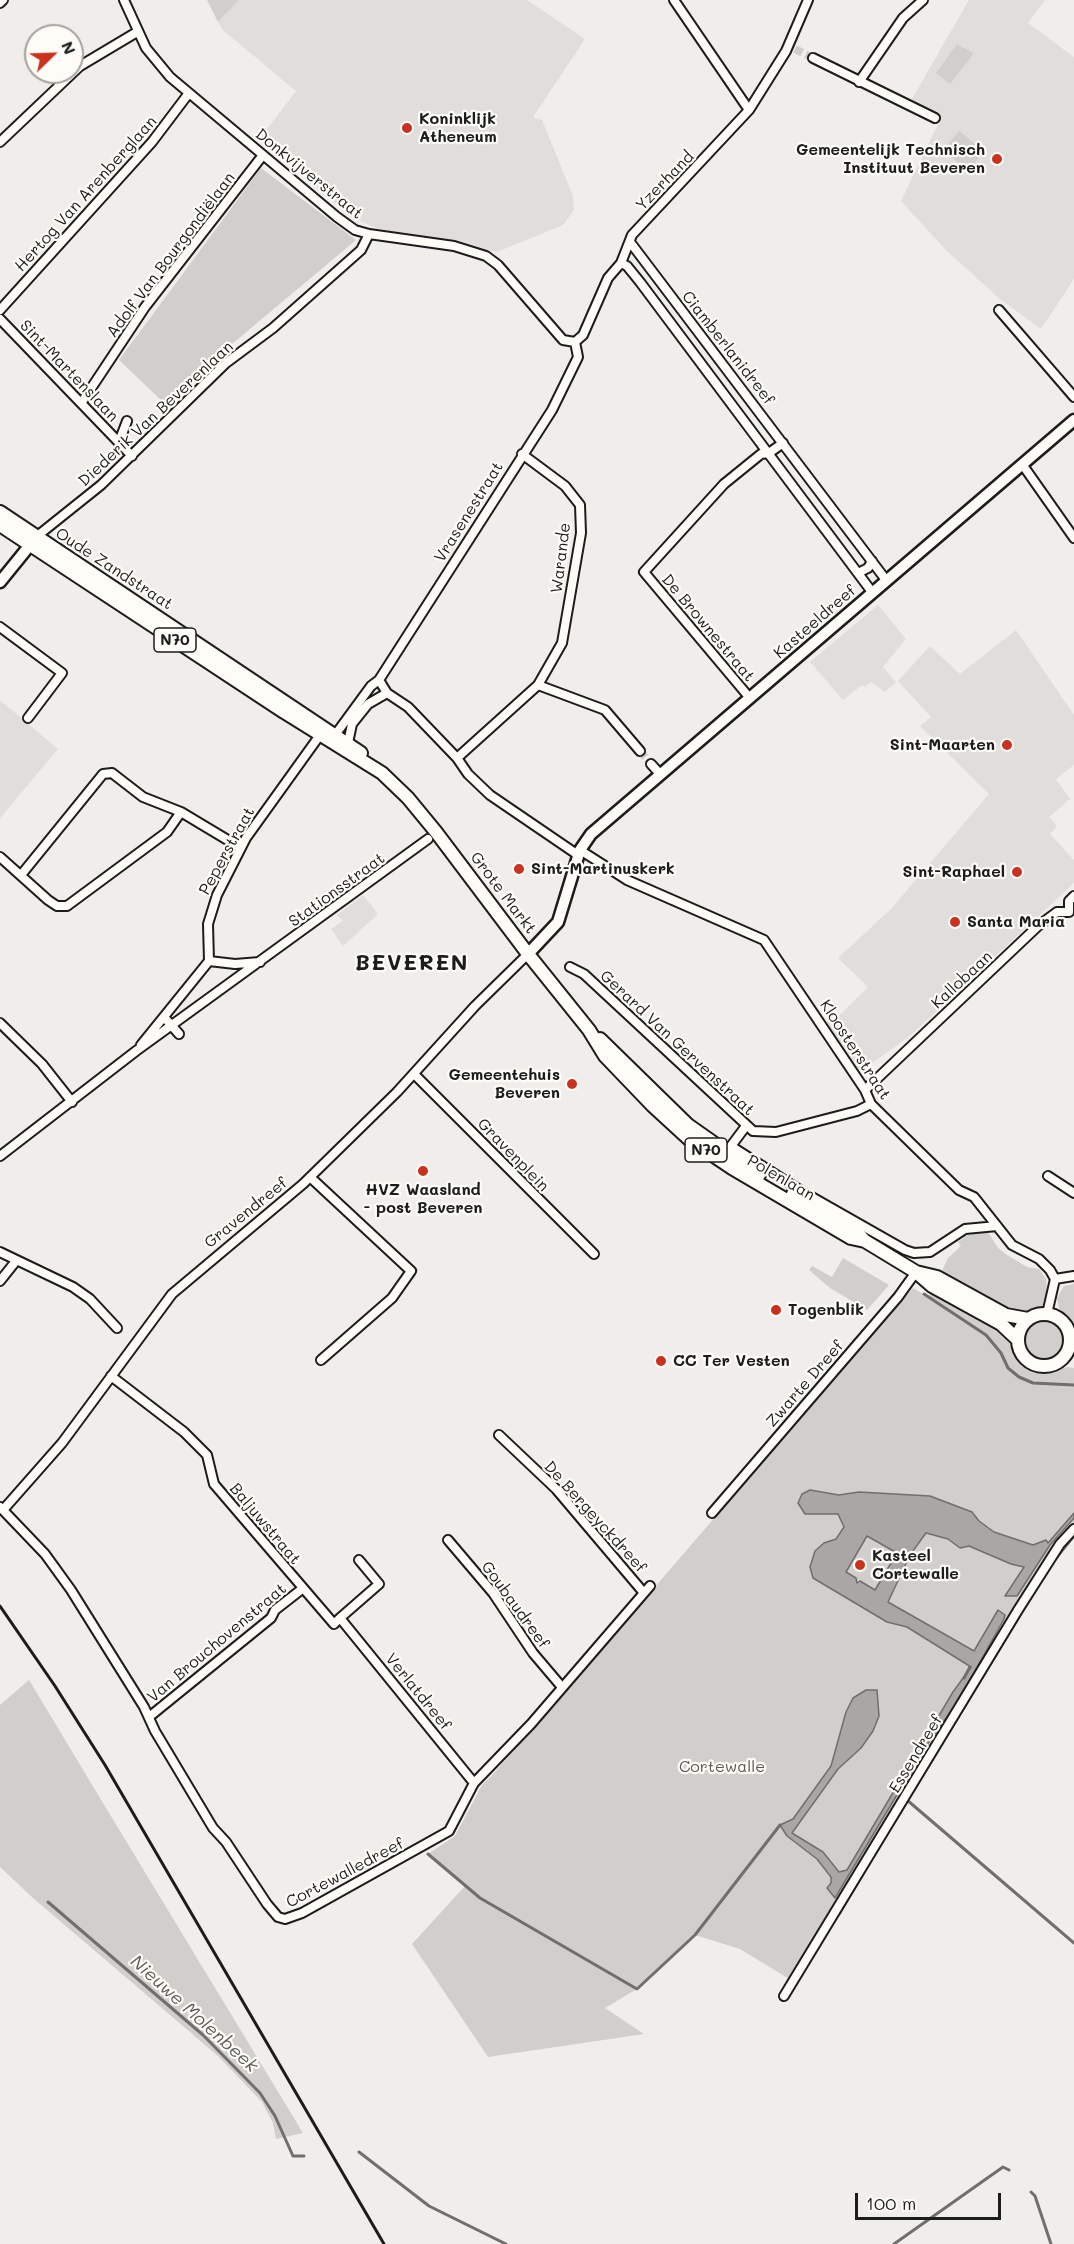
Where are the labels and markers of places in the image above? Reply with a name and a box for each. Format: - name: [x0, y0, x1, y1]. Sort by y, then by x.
- place label: Koninklijk Atheneum: [419, 109, 497, 147]
- marker: Koninklijk Atheneum: [400, 121, 414, 135]
- place label: Gemeentelijk Technisch Instituut Beveren: [796, 140, 985, 178]
- marker: Gemeentelijk Technisch Instituut Beveren: [990, 152, 1004, 166]
- place label: Sint-Maarten: [890, 735, 995, 755]
- marker: Sint-Maarten: [1000, 738, 1014, 752]
- place label: Sint-Martinuskerk: [531, 859, 675, 879]
- marker: Sint-Martinuskerk: [512, 862, 526, 876]
- place label: Sint-Raphael: [903, 862, 1005, 882]
- marker: Sint-Raphael: [1010, 865, 1024, 879]
- place label: Santa Maria: [967, 912, 1065, 932]
- marker: Santa Maria: [948, 915, 962, 929]
- place label: Gemeentehuis Beveren: [449, 1065, 560, 1103]
- marker: Gemeentehuis Beveren: [565, 1077, 579, 1091]
- marker: HVZ Waasland - post Beveren: [416, 1164, 430, 1178]
- place label: HVZ Waasland - post Beveren: [364, 1180, 482, 1218]
- place label: Togenblik: [788, 1300, 864, 1320]
- marker: Togenblik: [769, 1303, 783, 1317]
- place label: CC Ter Vesten: [673, 1351, 790, 1371]
- marker: CC Ter Vesten: [654, 1354, 668, 1368]
- place label: Kasteel Cortewalle: [872, 1546, 959, 1584]
- marker: Kasteel Cortewalle: [853, 1558, 867, 1572]

